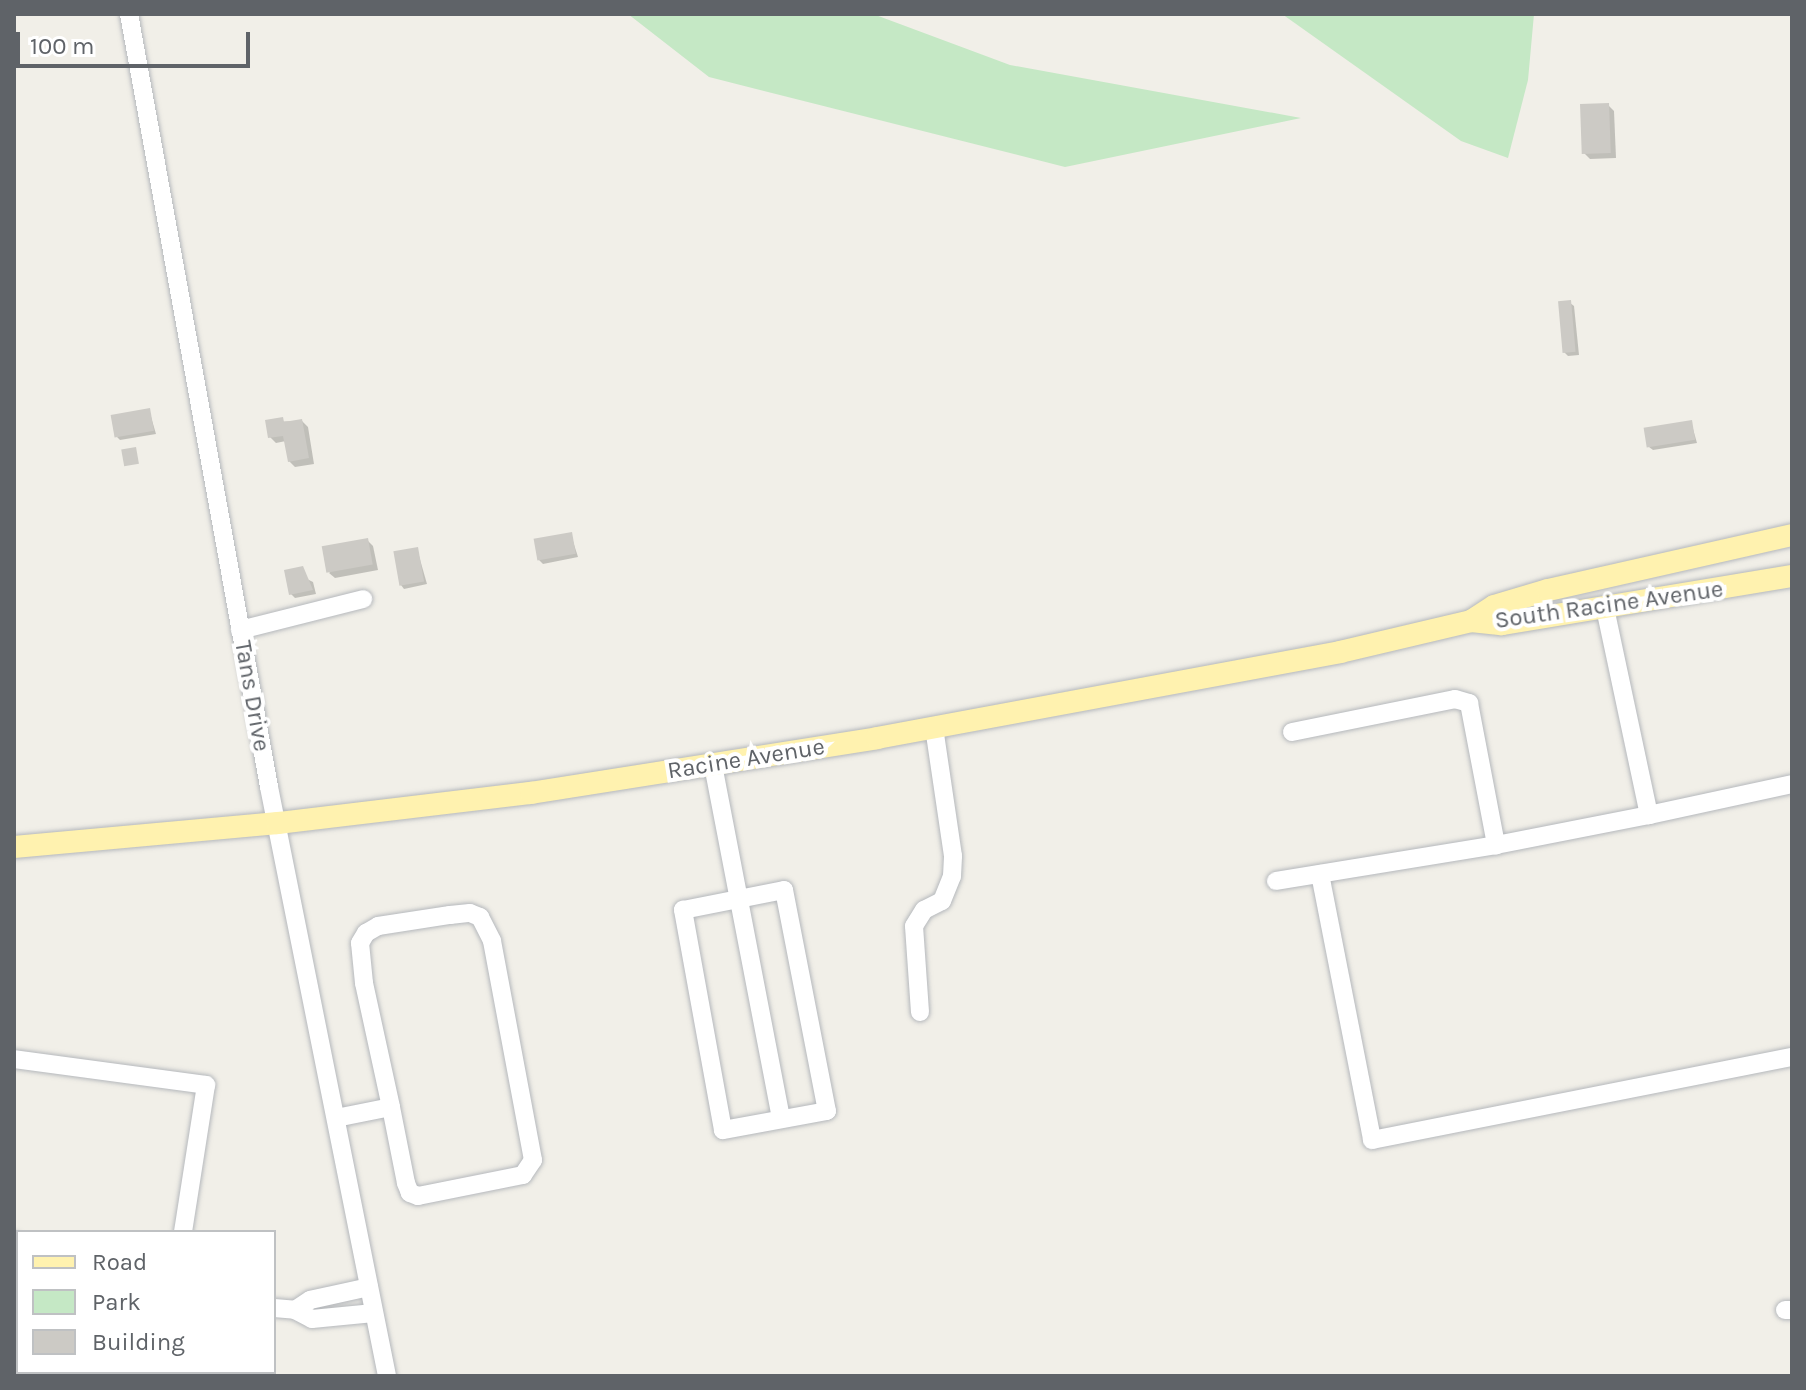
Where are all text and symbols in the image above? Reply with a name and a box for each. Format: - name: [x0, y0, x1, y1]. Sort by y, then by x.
- scale bar: [20, 16, 254, 66]
- text: 100 m: [30, 32, 95, 60]
- street label: South Racine Avenue: [1493, 575, 1725, 635]
- street label: Tans Drive: [228, 638, 276, 754]
- street label: Racine Avenue: [665, 732, 827, 786]
- legend: [16, 1230, 276, 1374]
- text: Road: [92, 1248, 147, 1276]
- text: Park: [92, 1288, 141, 1316]
- text: Building: [92, 1328, 185, 1356]

